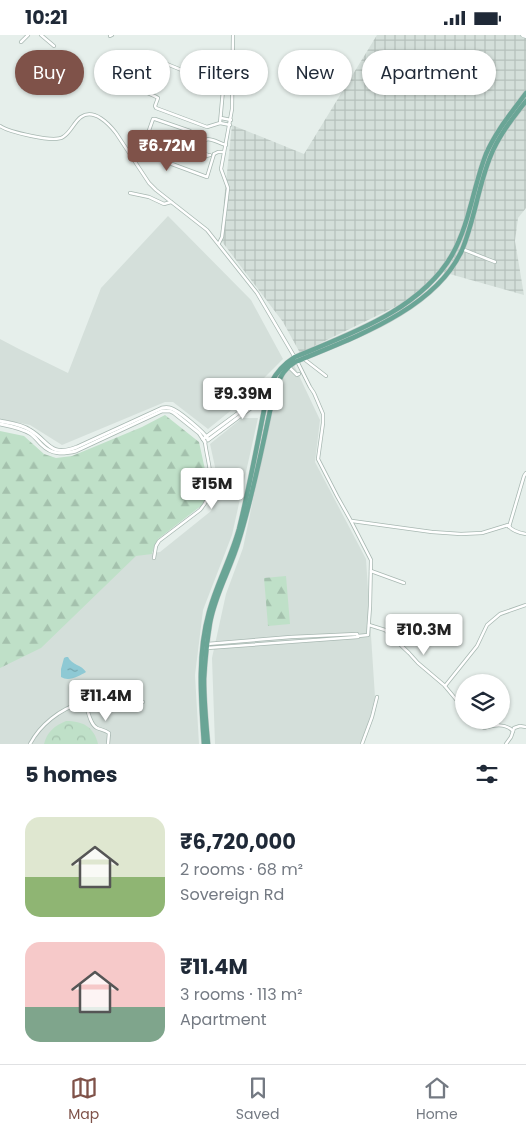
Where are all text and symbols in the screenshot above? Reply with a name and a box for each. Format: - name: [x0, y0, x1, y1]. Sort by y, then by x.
- text: 10:21: [25, 4, 68, 31]
- chip: Buy: [15, 50, 84, 95]
- chip: Rent: [94, 50, 170, 95]
- chip: Filters: [180, 50, 268, 95]
- chip: New: [278, 50, 352, 95]
- chip: Apartment: [362, 50, 496, 95]
- pin: ₹6.72M: [126, 129, 208, 172]
- text: ₹6.72M: [139, 134, 195, 157]
- pin: ₹9.39M: [202, 377, 284, 420]
- text: ₹9.39M: [214, 382, 272, 405]
- pin: ₹15M: [182, 467, 242, 510]
- text: ₹15M: [192, 472, 232, 495]
- pin: ₹10.3M: [383, 613, 465, 656]
- text: ₹10.3M: [397, 618, 451, 641]
- map controls: [455, 674, 510, 729]
- button: layers: [455, 674, 510, 729]
- pin: ₹11.4M: [65, 679, 147, 722]
- text: ₹11.4M: [80, 684, 132, 707]
- text: 5 homes: [25, 760, 118, 789]
- icon: filters: [473, 760, 501, 788]
- text: ₹6,720,000: [180, 827, 296, 856]
- icon: home: [65, 837, 125, 897]
- text: 2 rooms · 68 m²: [180, 858, 303, 881]
- text: Sovereign Rd: [180, 883, 284, 906]
- text: ₹11.4M: [180, 952, 248, 981]
- icon: home: [65, 962, 125, 1022]
- text: 3 rooms · 113 m²: [180, 983, 303, 1006]
- text: Apartment: [180, 1008, 267, 1031]
- tab: Map: [68, 1074, 99, 1125]
- tab: Saved: [236, 1074, 279, 1125]
- tab: Home: [416, 1074, 458, 1125]

